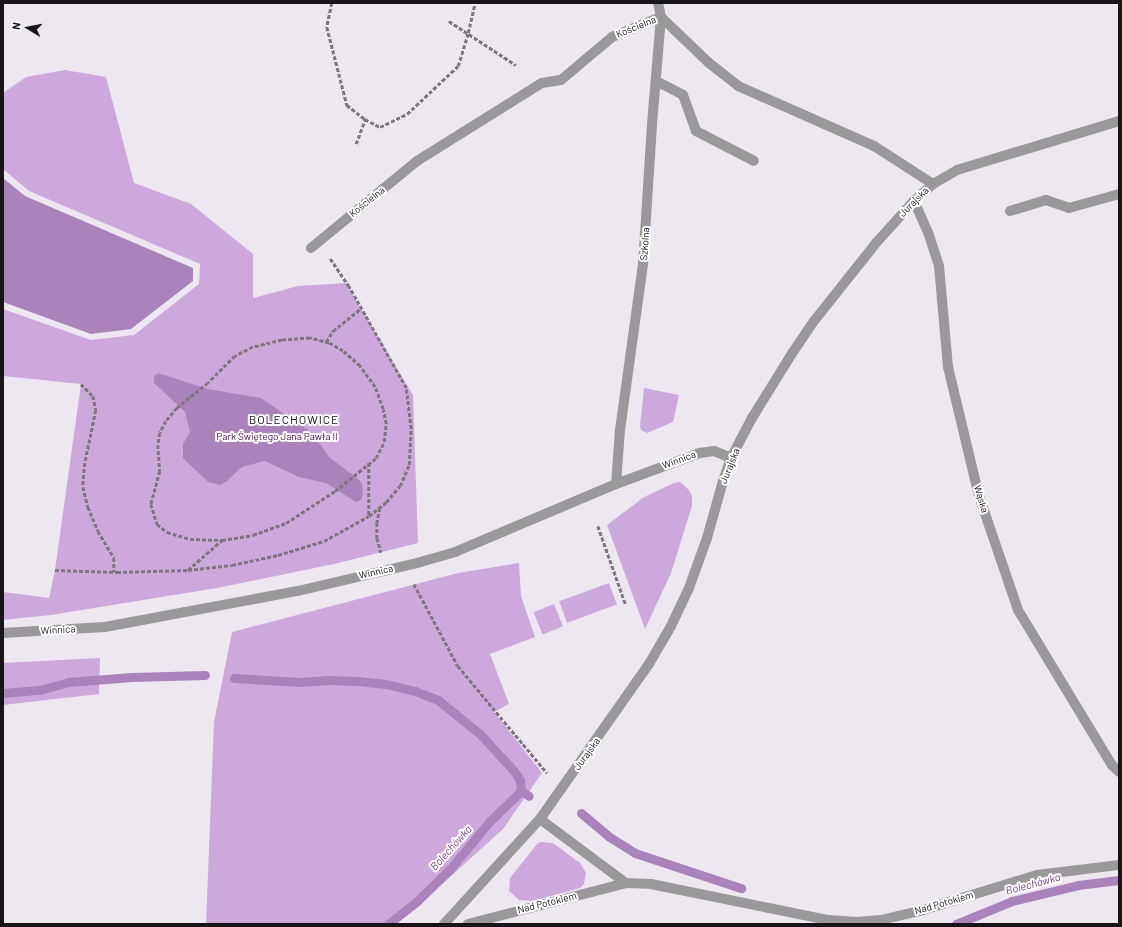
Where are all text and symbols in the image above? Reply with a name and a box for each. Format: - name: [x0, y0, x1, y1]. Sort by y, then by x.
- north arrow: [8, 8, 48, 48]
- street label: Kościelna: [614, 14, 658, 40]
- text: N: [9, 21, 23, 31]
- street label: Kościelna: [347, 184, 387, 220]
- street label: Jurajska: [897, 185, 931, 219]
- street label: Szkolna: [638, 227, 652, 261]
- district label: BOLECHOWICE: [249, 413, 339, 427]
- park label: Park Świętego Jana Pawła II: [216, 431, 338, 443]
- street label: Jurajska: [717, 447, 743, 485]
- street label: Winnica: [661, 448, 697, 472]
- street label: Wąska: [971, 484, 991, 514]
- street label: Winnica: [358, 562, 394, 582]
- street label: Winnica: [40, 623, 76, 637]
- street label: Jurajska: [571, 735, 603, 773]
- water label: Bolechówka: [427, 823, 475, 873]
- water label: Bolechówka: [1004, 870, 1062, 898]
- street label: Nad Potokiem: [913, 889, 975, 917]
- street label: Nad Potokiem: [516, 890, 578, 916]

